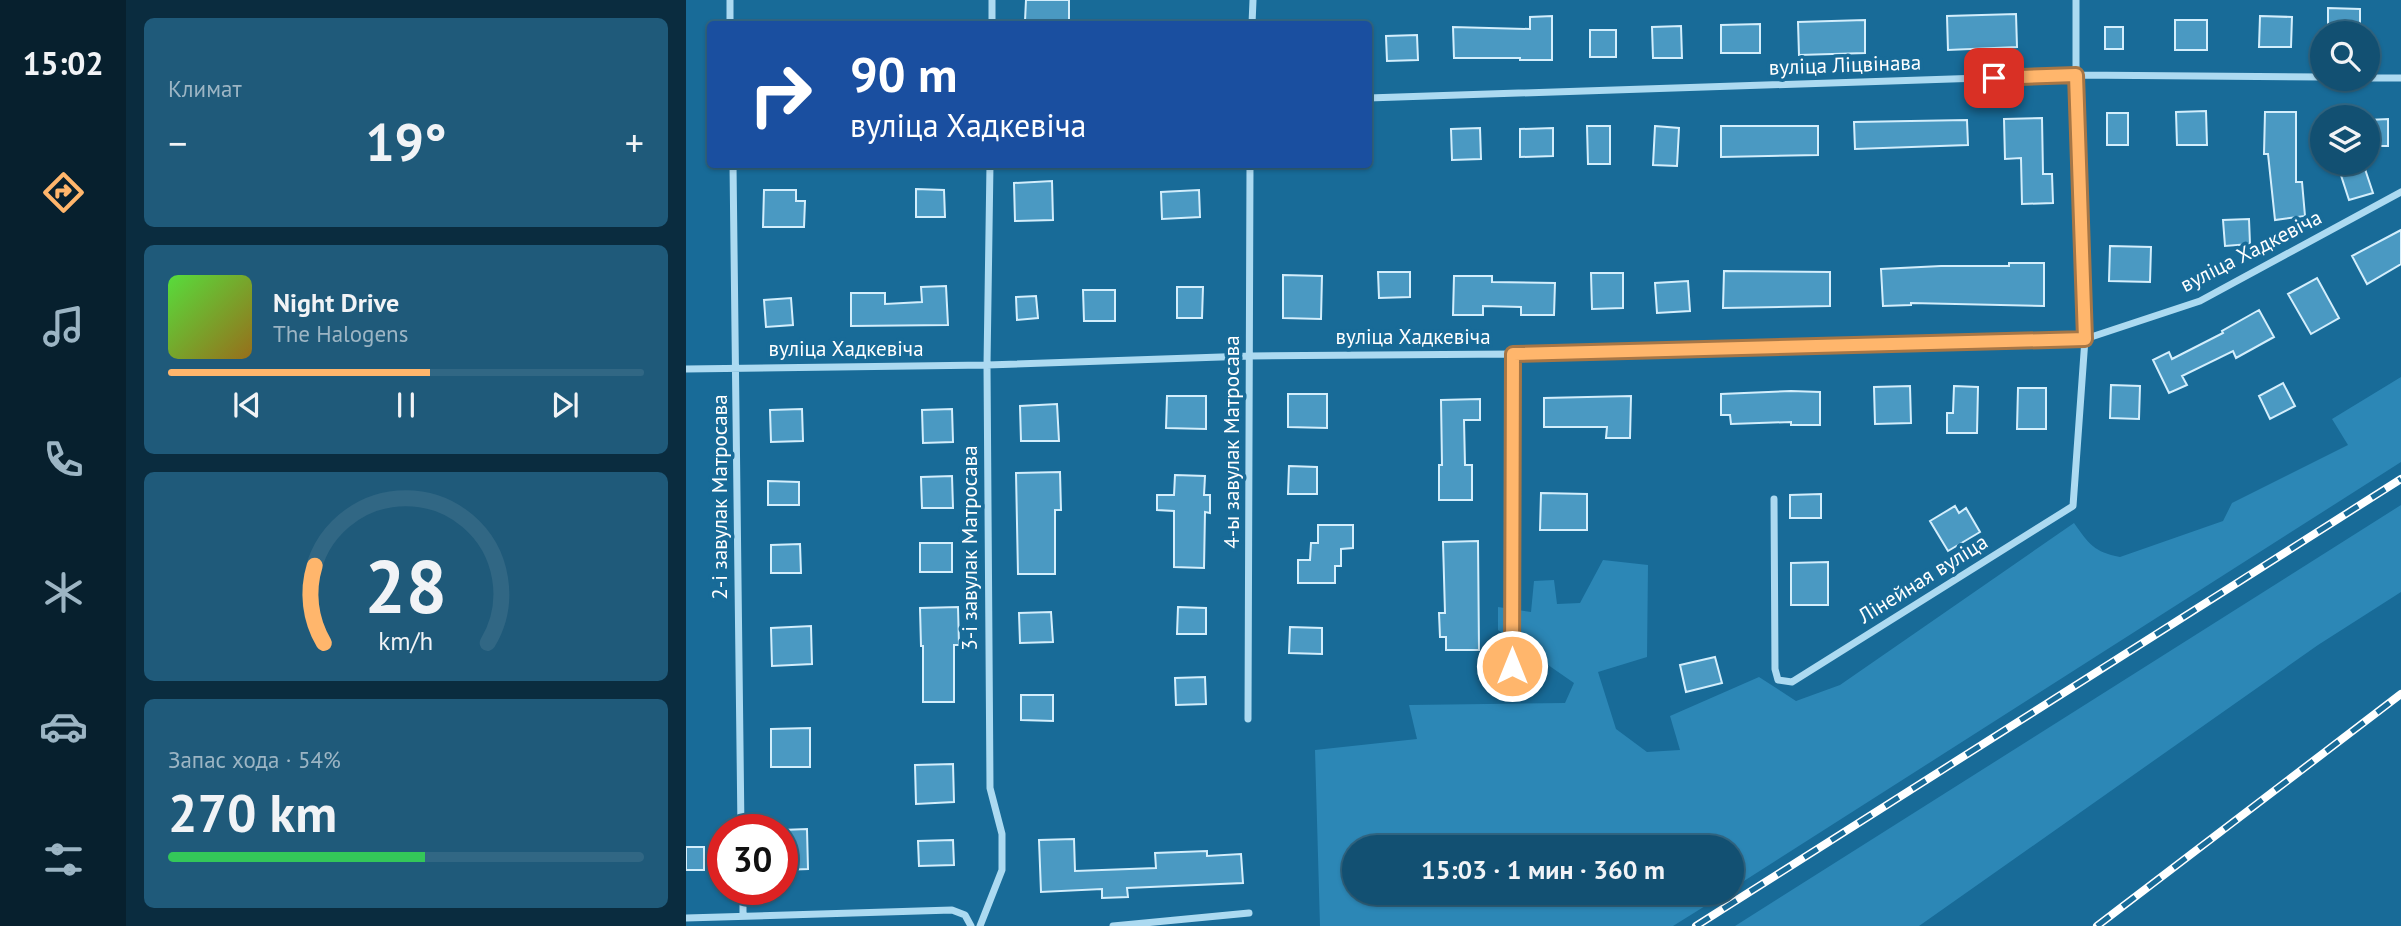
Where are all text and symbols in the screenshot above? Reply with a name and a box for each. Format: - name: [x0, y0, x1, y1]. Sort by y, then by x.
- map controls: [2310, 21, 2380, 175]
- button: search: [2310, 21, 2380, 91]
- text: 15:02: [22, 42, 104, 84]
- text: 90 m: [850, 42, 957, 106]
- street label: вуліца Ліцвінава: [1768, 48, 1922, 81]
- pin: [1964, 48, 2024, 108]
- icon: right: [735, 49, 826, 140]
- icon: arrive: [1975, 59, 2013, 97]
- text: Климат: [168, 74, 242, 103]
- text: вуліца Хадкевіча: [850, 104, 1086, 146]
- button: layers: [2310, 105, 2380, 175]
- text: 19°: [365, 108, 447, 175]
- text: −: [168, 118, 187, 167]
- text: +: [625, 118, 644, 167]
- icon: directions: [39, 168, 88, 217]
- street label: вуліца Хадкевіча: [2176, 203, 2326, 298]
- text: Night Drive: [273, 286, 399, 319]
- icon: music: [39, 302, 88, 351]
- text: The Halogens: [273, 319, 408, 348]
- street label: вуліца Хадкевіча: [1335, 323, 1491, 350]
- street label: вуліца Хадкевіча: [768, 335, 924, 362]
- street label: 4-ы завулак Матросава: [1218, 335, 1245, 549]
- icon: previous: [228, 386, 266, 424]
- icon: pause: [387, 386, 425, 424]
- icon: next: [546, 386, 584, 424]
- street label: 2-і завулак Матросава: [706, 394, 733, 600]
- icon: phone: [39, 435, 88, 484]
- street label: 3-і завулак Матросава: [956, 445, 983, 651]
- street label: Лінейная вуліца: [1852, 528, 1992, 630]
- text: 28: [365, 539, 447, 633]
- icon: climate: [39, 568, 88, 617]
- text: km/h: [379, 624, 433, 656]
- position arrow: [1475, 629, 1549, 703]
- icon: car: [39, 702, 88, 751]
- text: Запас хода · 54%: [168, 745, 341, 774]
- text: 270 km: [168, 779, 337, 846]
- speed limit sign: 30: [707, 814, 798, 905]
- icon: filters: [39, 835, 88, 884]
- text: 15:03 · 1 мин · 360 m: [1421, 853, 1665, 886]

